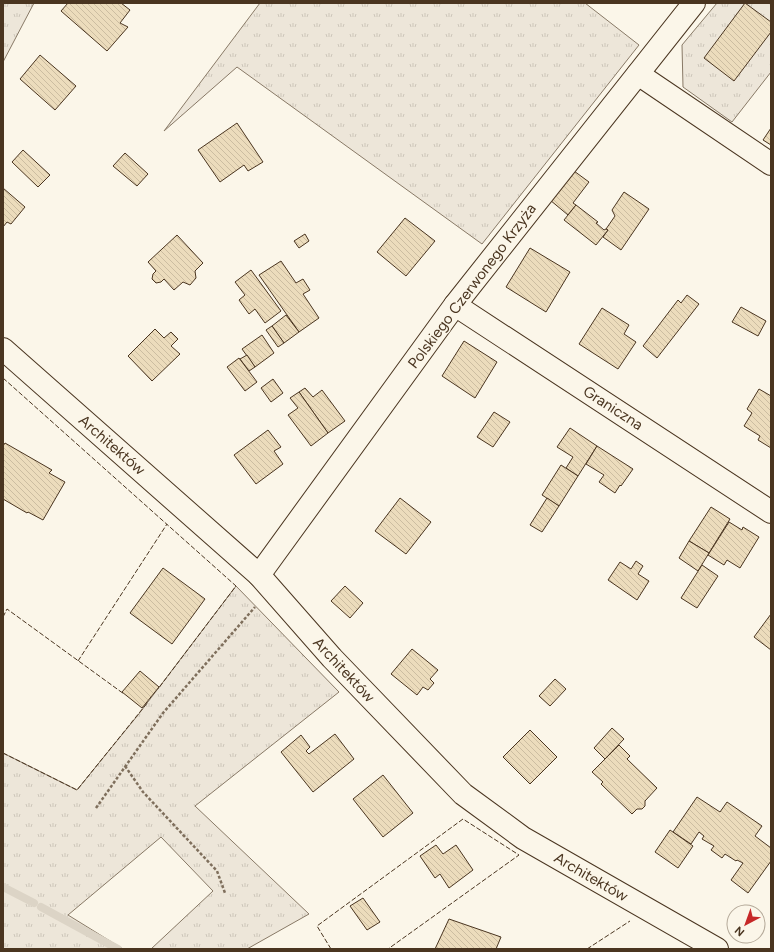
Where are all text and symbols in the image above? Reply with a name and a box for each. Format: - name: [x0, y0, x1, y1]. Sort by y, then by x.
- street label: Polskiego Czerwonego Krzyża: [404, 200, 540, 372]
- street label: Graniczna: [580, 382, 646, 434]
- street label: Architektów: [75, 411, 149, 479]
- street label: Architektów: [309, 634, 379, 706]
- street label: Architektów: [551, 849, 631, 905]
- north arrow: [726, 904, 766, 944]
- text: N: [732, 923, 747, 939]

